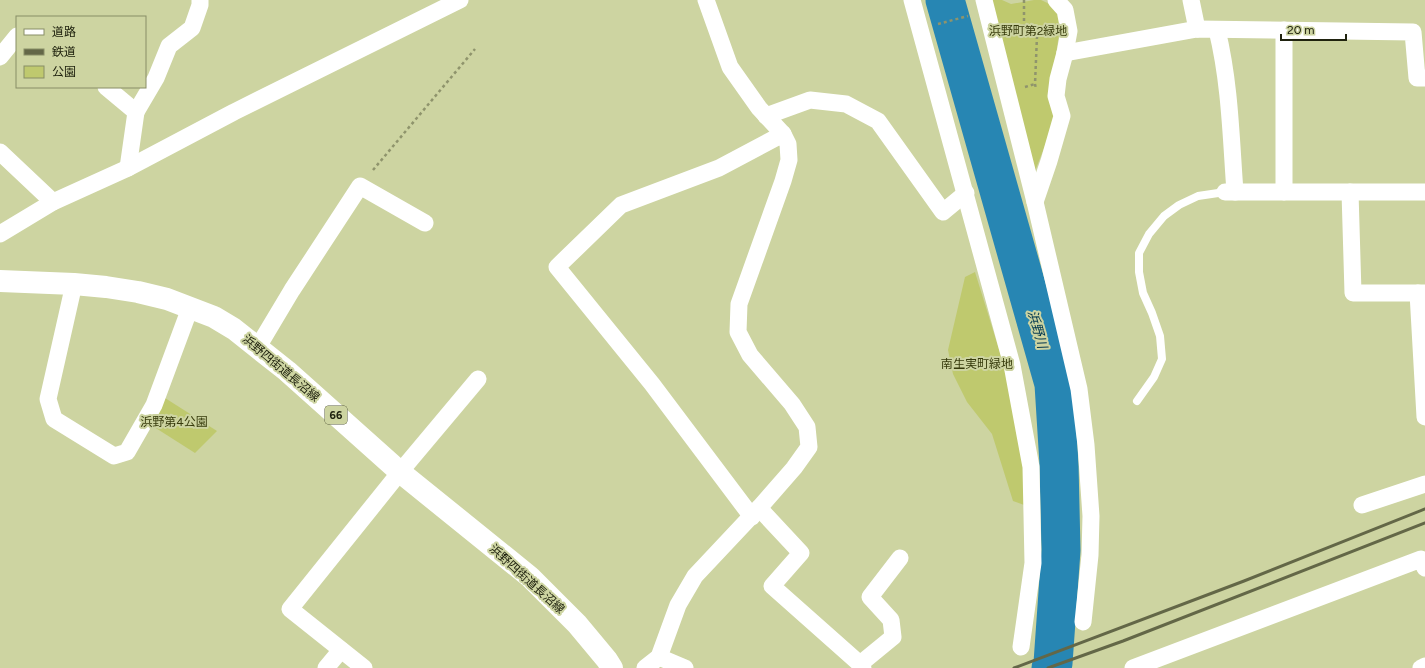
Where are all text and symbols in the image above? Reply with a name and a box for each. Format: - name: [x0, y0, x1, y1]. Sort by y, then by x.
- legend: [16, 16, 146, 88]
- scale bar: [1281, 16, 1346, 42]
- text: 20 m: [1287, 23, 1315, 37]
- park label: 浜野町第2緑地: [989, 24, 1067, 38]
- text: 道路: [52, 25, 76, 39]
- text: 鉄道: [52, 45, 76, 59]
- text: 公園: [52, 65, 76, 79]
- water label: 浜野川: [1025, 308, 1051, 352]
- street label: 浜野四街道長沼線: [240, 332, 322, 404]
- park label: 南生実町緑地: [941, 357, 1013, 371]
- road number: 66: [325, 406, 347, 424]
- park label: 浜野第4公園: [140, 415, 208, 429]
- street label: 浜野四街道長沼線: [487, 542, 567, 616]

